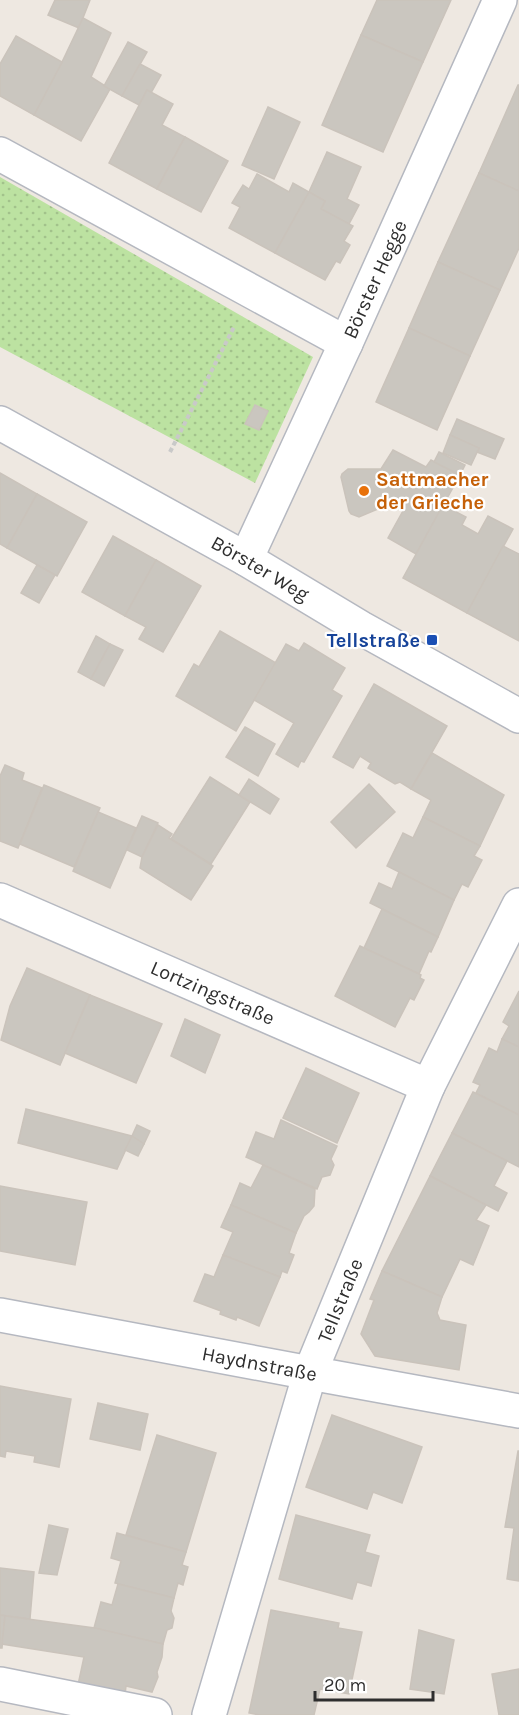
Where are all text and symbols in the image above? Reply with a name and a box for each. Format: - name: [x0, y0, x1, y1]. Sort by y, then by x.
- street label: Börster Hegge: [338, 216, 411, 342]
- place label: Sattmacher der Grieche: [376, 468, 489, 514]
- marker: Sattmacher der Grieche: [357, 484, 371, 498]
- street label: Börster Weg: [207, 531, 313, 606]
- place label: Tellstraße: [327, 629, 420, 652]
- marker: Tellstraße: [425, 633, 439, 647]
- street label: Lortzingstraße: [147, 955, 278, 1029]
- street label: Tellstraße: [312, 1255, 367, 1346]
- street label: Haydnstraße: [200, 1342, 319, 1386]
- scale bar: [315, 1664, 434, 1702]
- text: 20 m: [324, 1674, 366, 1696]

